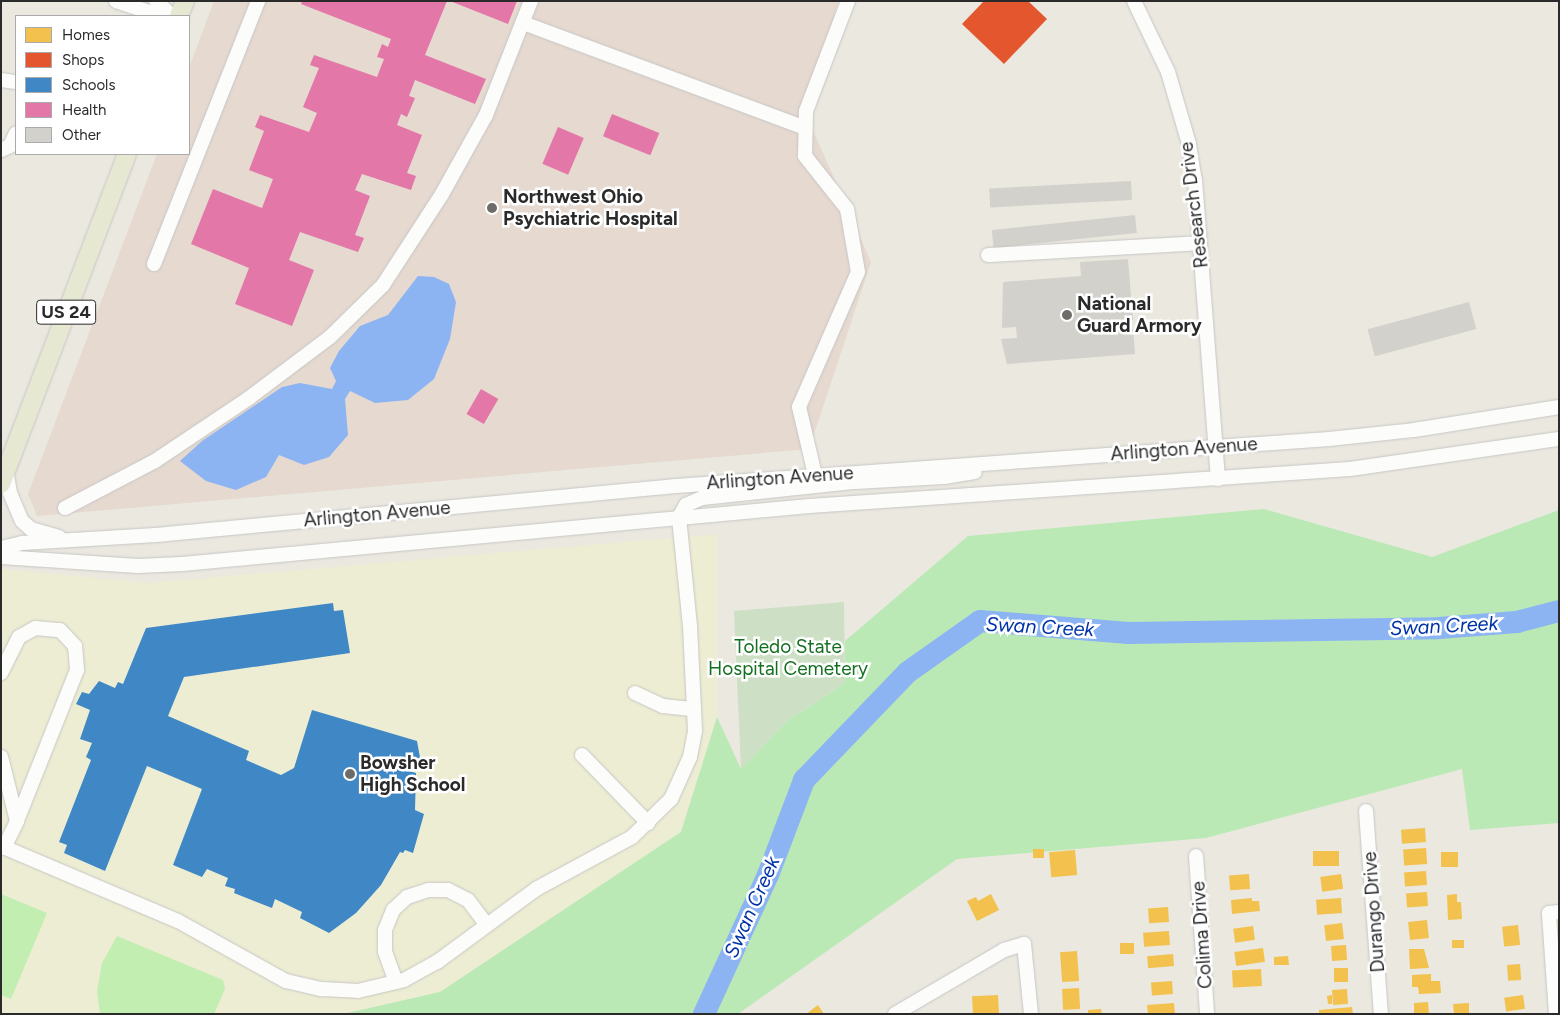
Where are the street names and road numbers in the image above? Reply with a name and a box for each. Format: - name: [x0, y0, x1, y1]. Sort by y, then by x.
- street label: Research Drive: [1175, 141, 1213, 269]
- road number: US 24: [36, 296, 96, 328]
- street label: Arlington Avenue: [1110, 432, 1258, 466]
- street label: Arlington Avenue: [706, 461, 854, 495]
- street label: Arlington Avenue: [303, 496, 451, 532]
- street label: Durango Drive: [1358, 851, 1390, 973]
- street label: Colima Drive: [1187, 880, 1217, 990]

